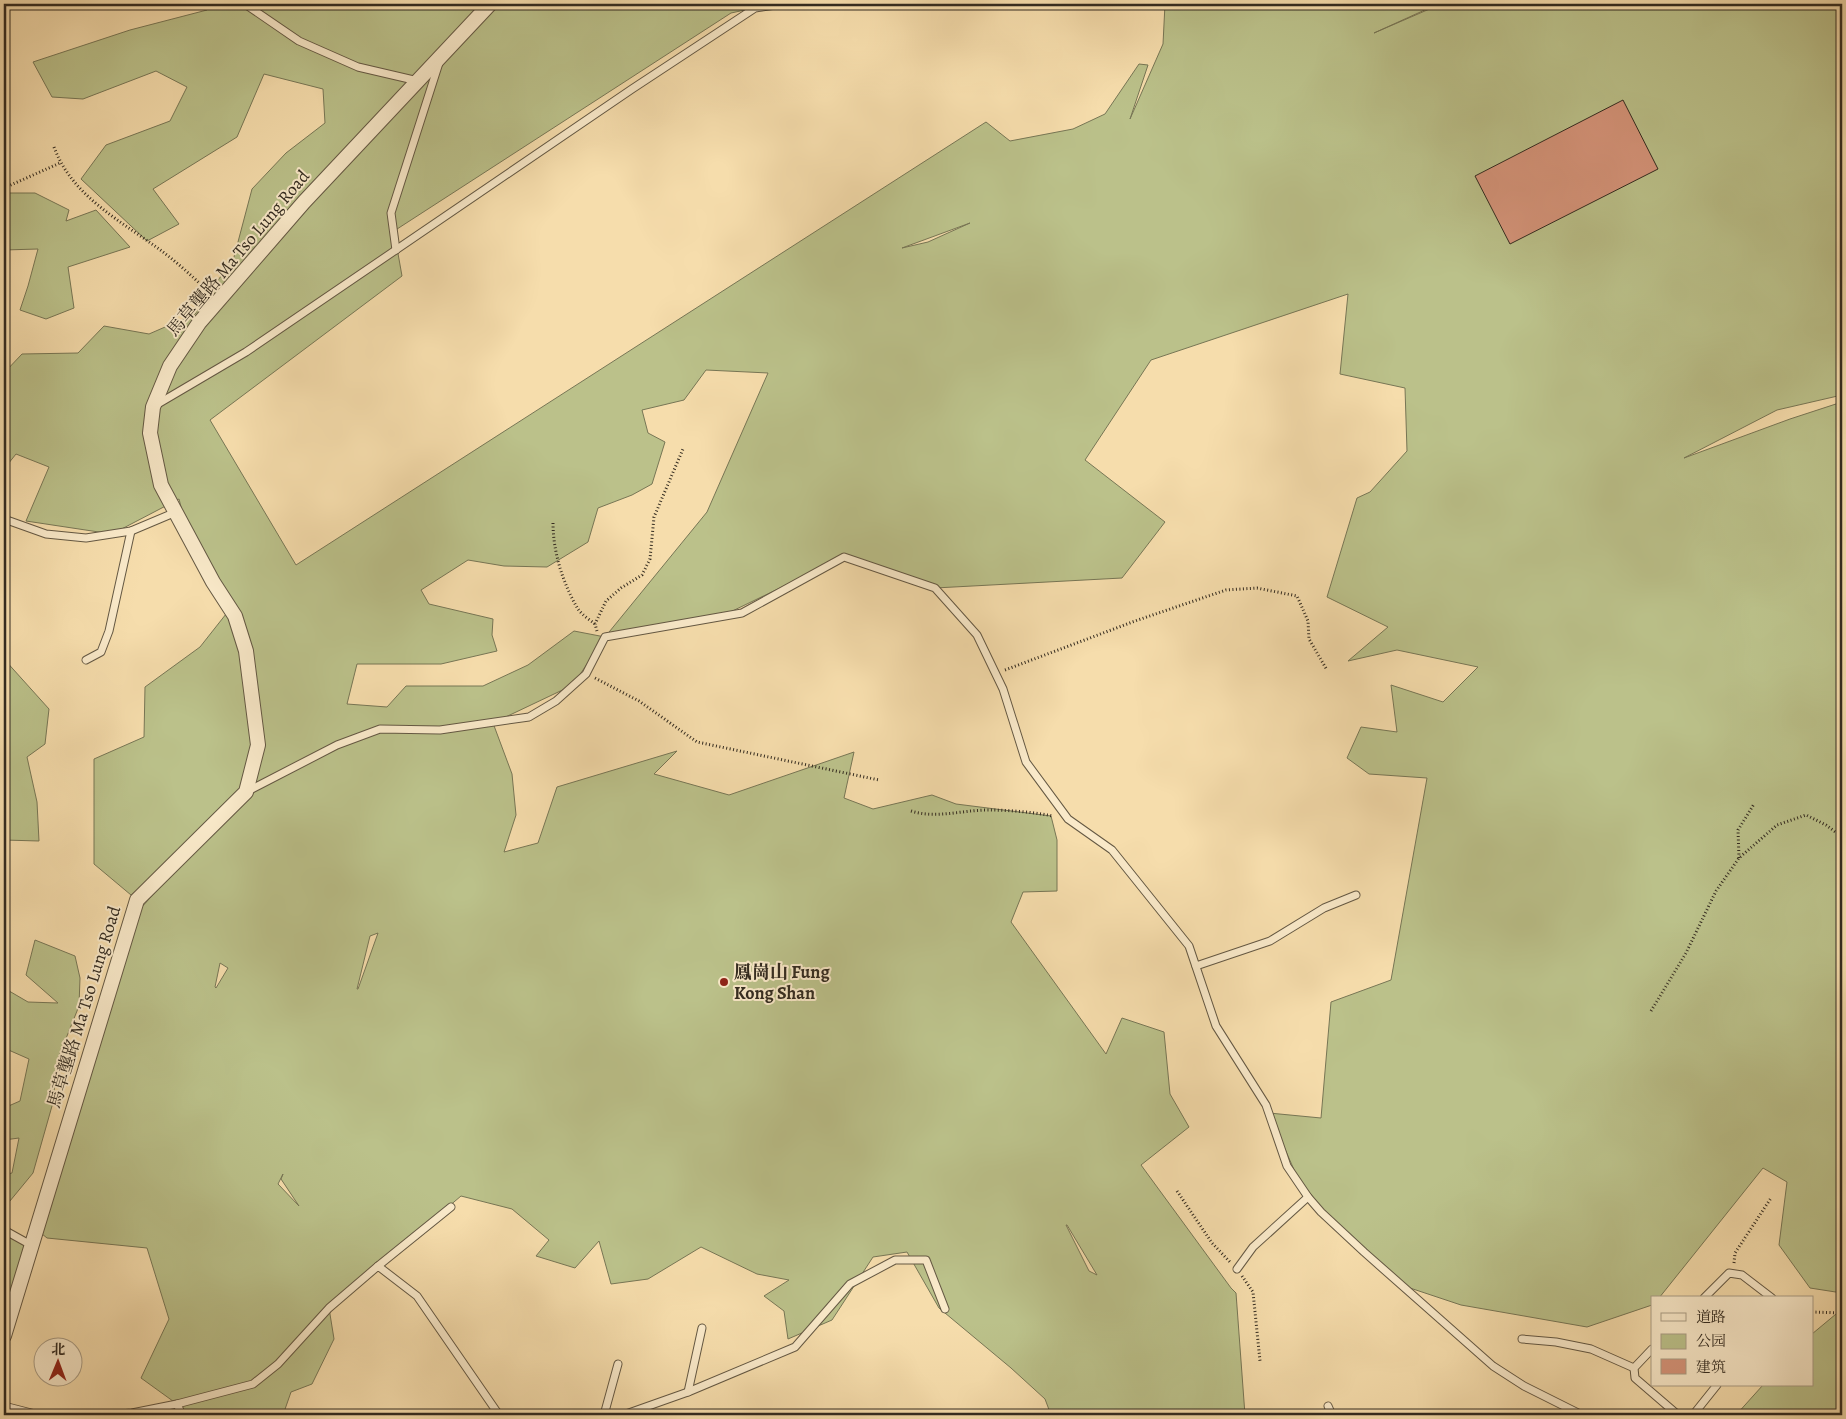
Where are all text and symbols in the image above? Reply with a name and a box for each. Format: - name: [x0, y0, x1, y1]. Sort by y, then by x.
- street label: 馬草壟路 Ma Tso Lung Road: [161, 165, 315, 341]
- street label: 馬草壟路 Ma Tso Lung Road: [42, 903, 126, 1111]
- place label: 鳳崗山 Fung Kong Shan: [734, 960, 830, 1005]
- marker: 鳳崗山 Fung Kong Shan: [718, 976, 730, 988]
- legend: [1651, 1296, 1814, 1386]
- text: 道路: [1696, 1307, 1726, 1327]
- text: 公园: [1696, 1331, 1726, 1351]
- north arrow: [32, 1336, 82, 1386]
- text: 北: [51, 1340, 65, 1359]
- text: 建筑: [1696, 1357, 1726, 1377]

